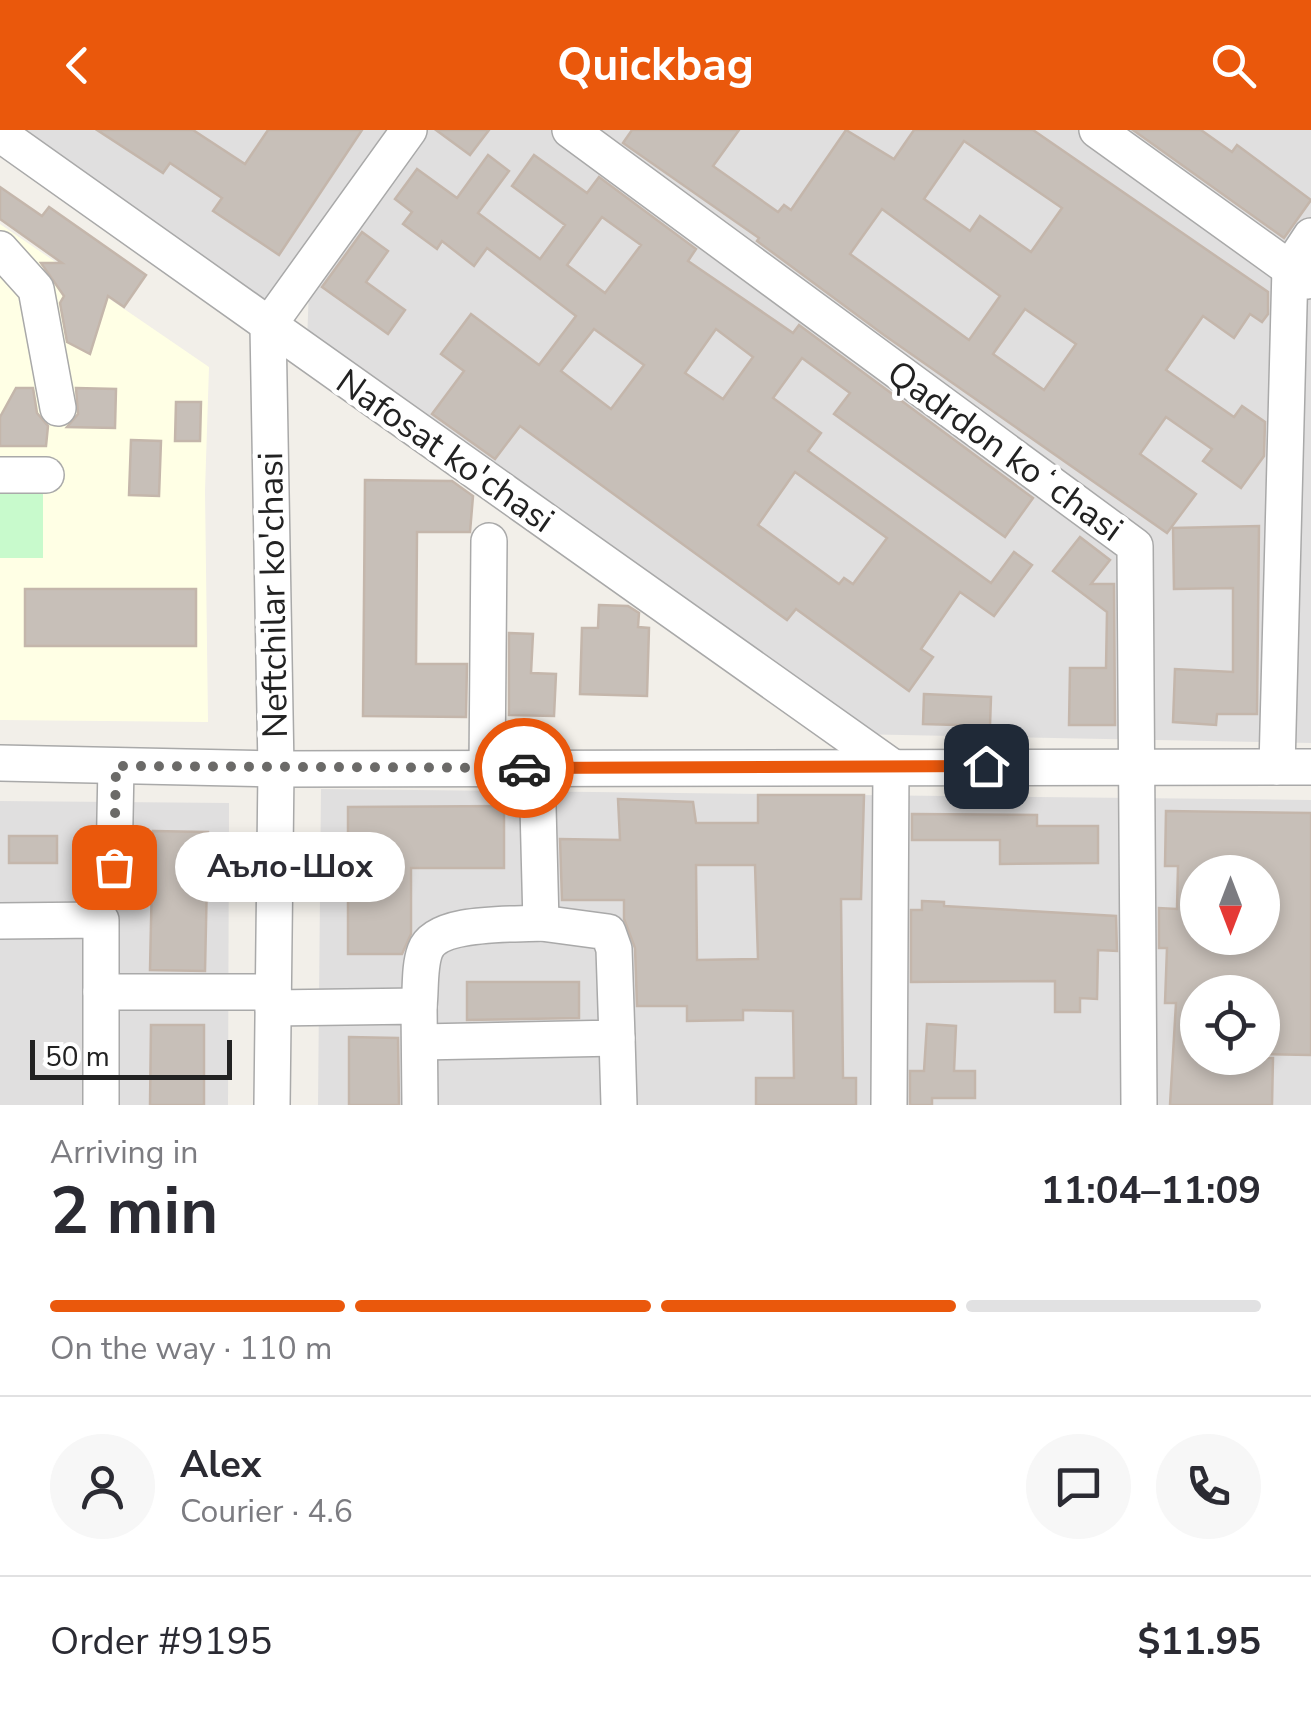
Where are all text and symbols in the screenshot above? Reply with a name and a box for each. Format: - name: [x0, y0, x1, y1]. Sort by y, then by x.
- text: Quickbag: [557, 35, 754, 96]
- icon: back: [50, 38, 105, 93]
- icon: search: [1206, 38, 1261, 93]
- street label: Qadrdon koʻchasi: [878, 350, 1132, 552]
- street label: Nafosat ko'chasi: [327, 358, 563, 544]
- street label: Neftchilar ko'chasi: [247, 452, 299, 738]
- courier: [474, 718, 574, 818]
- pin: [944, 724, 1029, 809]
- icon: home: [959, 739, 1014, 794]
- icon: car: [497, 741, 552, 796]
- pin: [72, 825, 157, 910]
- callout: Аъло-Шох: [174, 832, 404, 902]
- icon: bag: [87, 840, 142, 895]
- text: Аъло-Шох: [207, 845, 373, 888]
- north arrow: [1180, 855, 1280, 955]
- map controls: [1180, 855, 1280, 1075]
- button: locate: [1180, 975, 1280, 1075]
- scale bar: [30, 1035, 232, 1080]
- text: 50 m: [45, 1038, 110, 1076]
- text: Arriving in: [50, 1131, 198, 1174]
- text: 11:04–11:09: [1041, 1165, 1261, 1216]
- text: 2 min: [50, 1167, 218, 1256]
- text: On the way · 110 m: [50, 1327, 332, 1370]
- button: person: [50, 1434, 155, 1539]
- button: chat: [1026, 1434, 1131, 1539]
- button: phone: [1156, 1434, 1261, 1539]
- text: Alex: [180, 1439, 261, 1490]
- text: Courier · 4.6: [180, 1490, 353, 1533]
- text: Order #9195: [50, 1616, 272, 1667]
- text: $11.95: [1138, 1616, 1261, 1667]

